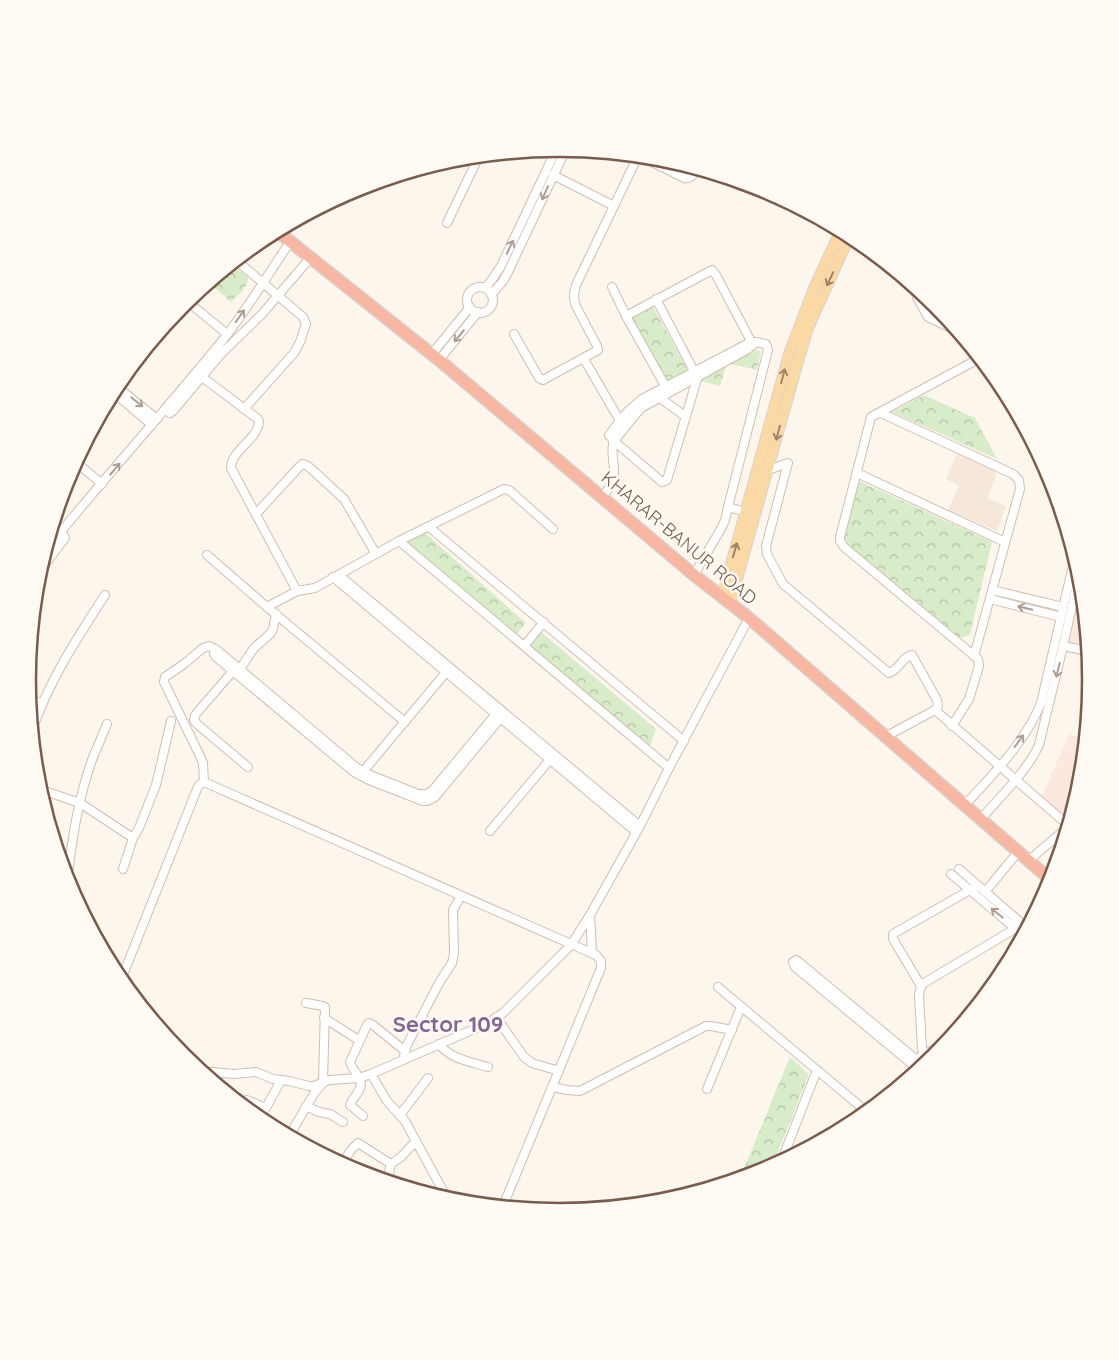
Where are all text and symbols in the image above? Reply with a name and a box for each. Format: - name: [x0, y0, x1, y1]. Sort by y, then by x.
- one-way arrow: [540, 185, 549, 200]
- one-way arrow: [506, 240, 515, 255]
- one-way arrow: [824, 271, 834, 286]
- one-way arrow: [234, 310, 245, 323]
- one-way arrow: [453, 329, 464, 342]
- one-way arrow: [779, 369, 788, 385]
- one-way arrow: [130, 397, 143, 408]
- one-way arrow: [773, 425, 783, 441]
- one-way arrow: [109, 462, 120, 475]
- street label: KHARAR-BANUR ROAD: [597, 466, 762, 609]
- one-way arrow: [731, 542, 741, 558]
- one-way arrow: [1018, 603, 1034, 612]
- one-way arrow: [1052, 661, 1062, 677]
- one-way arrow: [1014, 734, 1024, 748]
- one-way arrow: [991, 908, 1004, 919]
- district label: Sector 109: [393, 1010, 503, 1038]

